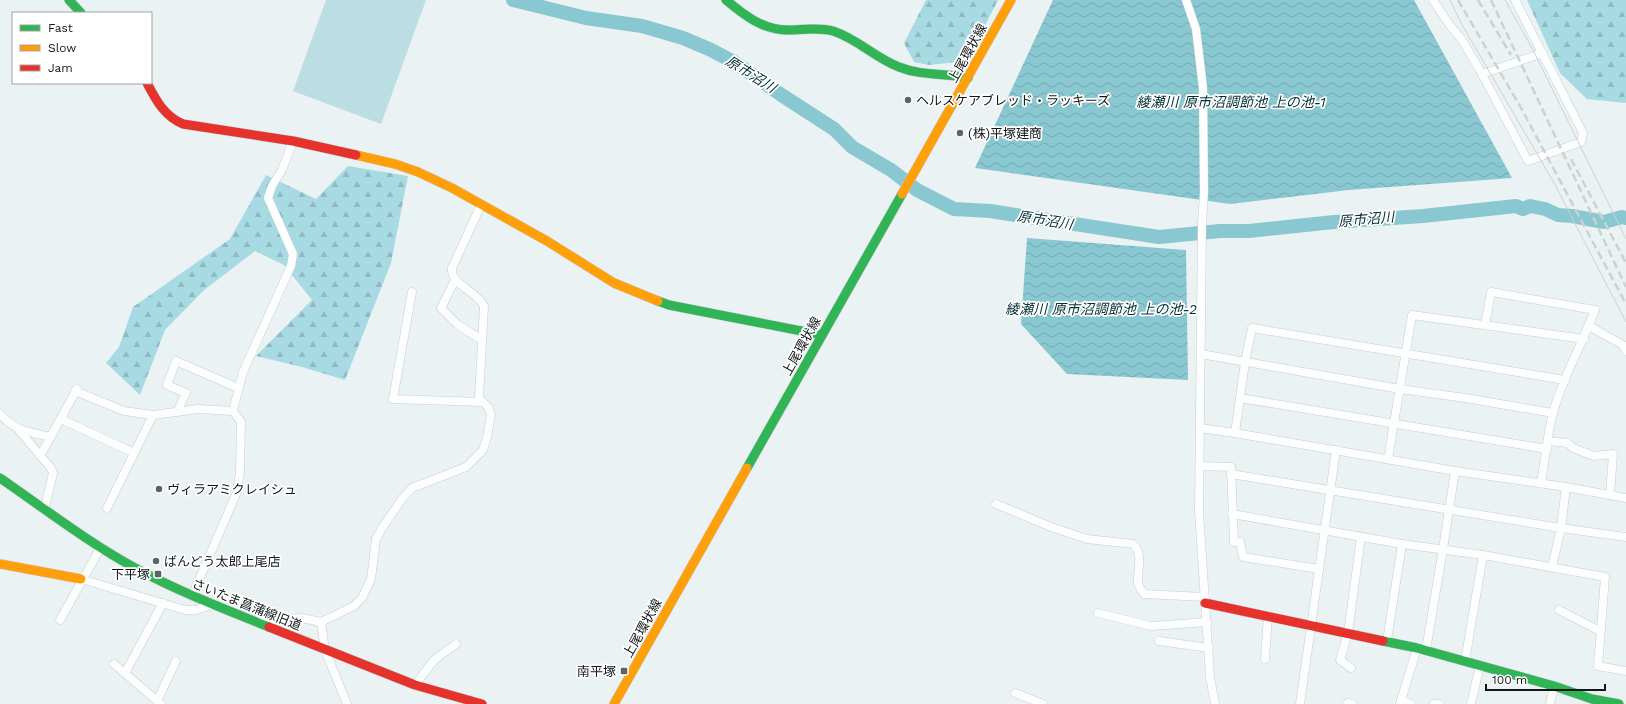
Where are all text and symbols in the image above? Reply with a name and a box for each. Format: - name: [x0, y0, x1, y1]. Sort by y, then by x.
- legend: [12, 12, 152, 84]
- text: Fast: [48, 21, 73, 35]
- street label: 上尾環状線: [945, 21, 990, 85]
- text: Slow: [48, 41, 76, 55]
- water label: 原市沼川: [723, 52, 781, 97]
- text: Jam: [48, 61, 73, 75]
- place label: ヘルスケアブレッド・ラッキーズ: [916, 93, 1110, 108]
- water label: 綾瀬川 原市沼調節池 上の池-1: [1136, 94, 1326, 110]
- marker: ヘルスケアブレッド・ラッキーズ: [903, 95, 913, 105]
- place label: (株)平塚建商: [968, 126, 1042, 141]
- marker: (株)平塚建商: [955, 128, 965, 138]
- water label: 原市沼川: [1016, 208, 1076, 233]
- water label: 原市沼川: [1337, 208, 1397, 229]
- water label: 綾瀬川 原市沼調節池 上の池-2: [1005, 301, 1197, 317]
- street label: 上尾環状線: [779, 314, 824, 378]
- place label: ヴィラアミクレイシュ: [167, 482, 297, 497]
- marker: ヴィラアミクレイシュ: [154, 484, 164, 494]
- place label: ばんどう太郎上尾店: [164, 554, 281, 569]
- marker: ばんどう太郎上尾店: [151, 556, 161, 566]
- place label: 下平塚: [111, 567, 150, 582]
- marker: 下平塚: [153, 569, 163, 579]
- street label: さいたま菖蒲線旧道: [190, 576, 304, 633]
- street label: 上尾環状線: [620, 596, 665, 660]
- place label: 南平塚: [577, 664, 616, 679]
- marker: 南平塚: [619, 666, 629, 676]
- scale bar: [1486, 666, 1605, 692]
- text: 100 m: [1492, 673, 1527, 687]

